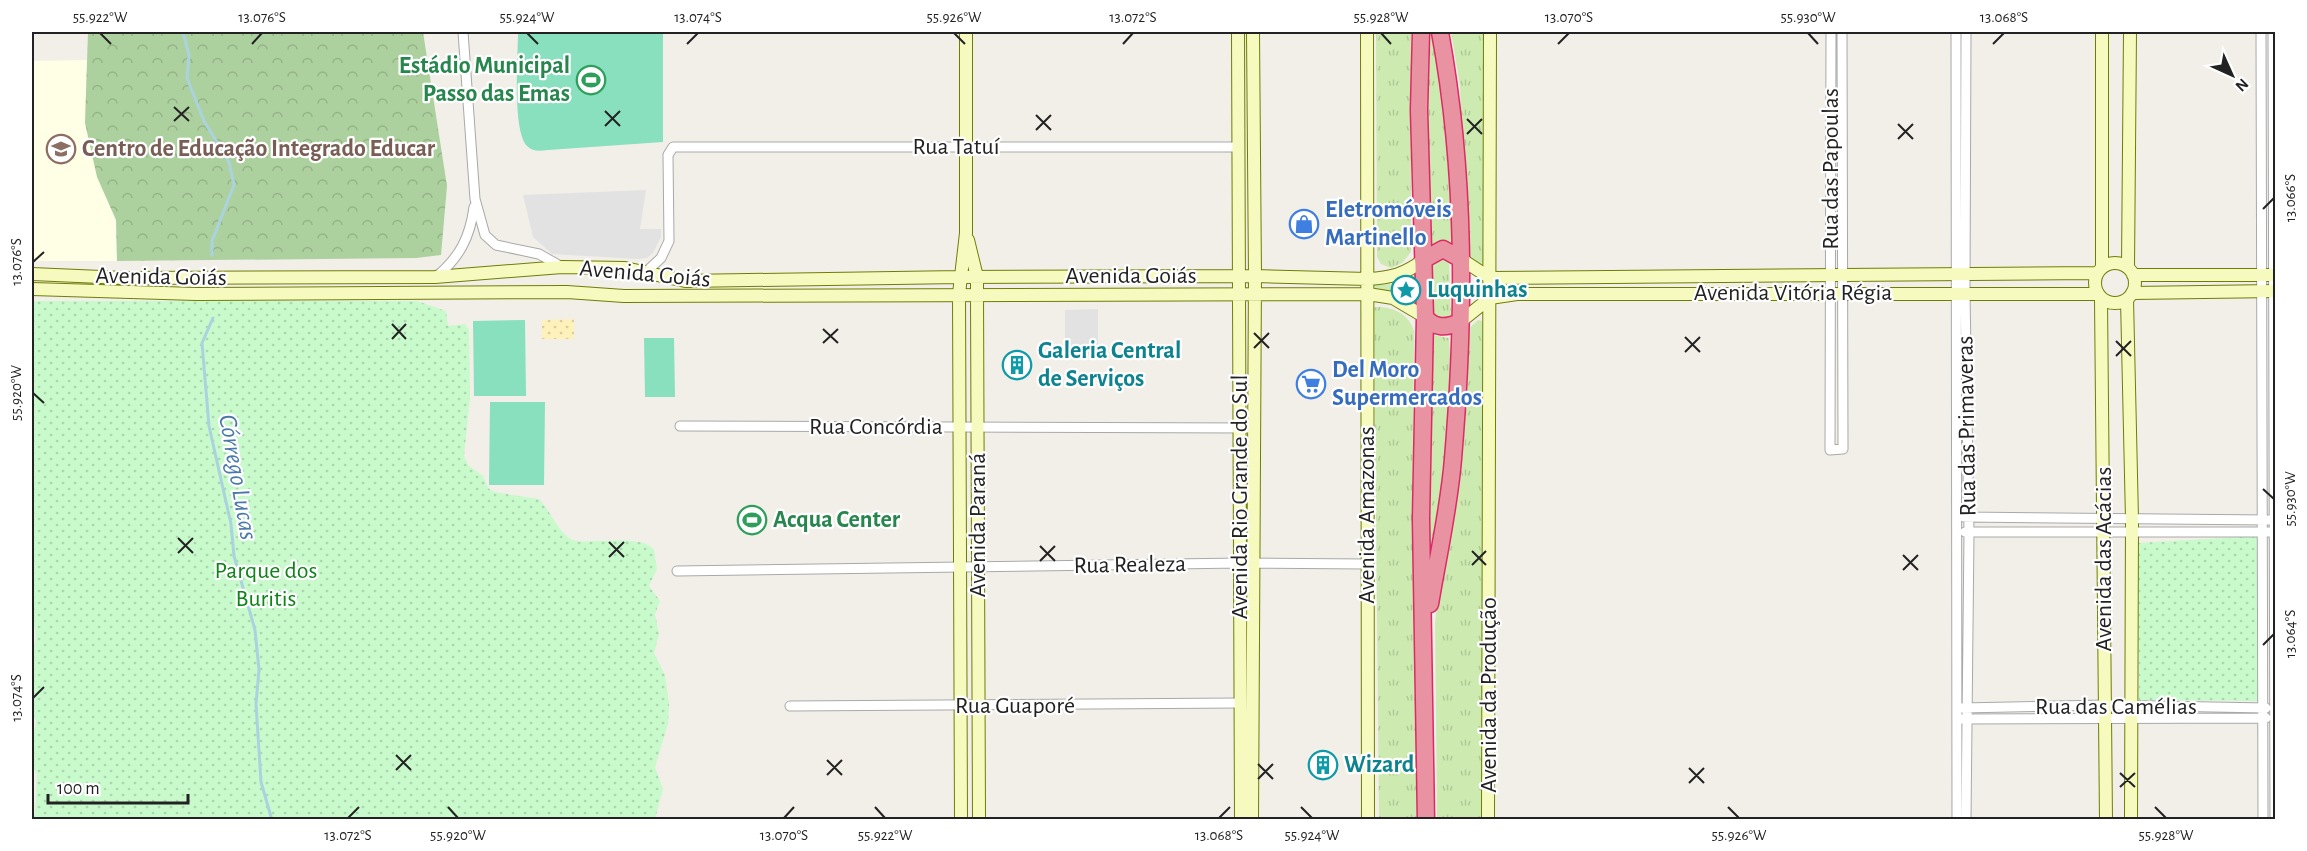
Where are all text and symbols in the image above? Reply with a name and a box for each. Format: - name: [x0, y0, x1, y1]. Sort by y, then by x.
- text: 55.922°W: [73, 10, 128, 25]
- text: 13.076°S: [238, 10, 286, 25]
- text: 55.924°W: [499, 10, 555, 25]
- text: 13.074°S: [674, 10, 722, 25]
- text: 55.926°W: [927, 10, 982, 25]
- text: 13.072°S: [1109, 10, 1157, 25]
- text: 55.928°W: [1354, 10, 1409, 25]
- text: 13.070°S: [1545, 10, 1593, 25]
- text: 55.930°W: [1780, 10, 1836, 25]
- text: 13.068°S: [1980, 10, 2028, 25]
- north arrow: [2202, 45, 2262, 105]
- place label: Estádio Municipal Passo das Emas: [399, 54, 570, 106]
- sports icon: Estádio Municipal Passo das Emas: [575, 64, 607, 96]
- text: N: [2232, 75, 2251, 94]
- street label: Rua das Papoulas: [1819, 88, 1843, 250]
- school or university icon: Centro de Educação Integrado Educar: [45, 133, 77, 165]
- street label: Rua Tatuí: [912, 135, 1000, 159]
- place label: Centro de Educação Integrado Educar: [82, 137, 436, 161]
- text: 13.066°S: [2283, 174, 2298, 222]
- place label: Eletromóveis Martinello: [1325, 198, 1451, 250]
- shop icon: Eletromóveis Martinello: [1288, 208, 1320, 240]
- text: 13.076°S: [9, 238, 24, 286]
- street label: Avenida Goiás: [578, 256, 712, 292]
- street label: Avenida Goiás: [95, 264, 227, 290]
- street label: Avenida Goiás: [1065, 264, 1197, 288]
- place icon: Luquinhas: [1390, 274, 1422, 306]
- place label: Luquinhas: [1427, 278, 1527, 302]
- street label: Avenida Vitória Régia: [1694, 281, 1892, 305]
- street label: Rua das Primaveras: [1953, 336, 1981, 516]
- place label: Galeria Central de Serviços: [1038, 339, 1181, 391]
- building icon: Galeria Central de Serviços: [1001, 349, 1033, 381]
- place label: Del Moro Supermercados: [1332, 358, 1482, 410]
- text: 55.920°W: [9, 365, 24, 421]
- supermarket icon: Del Moro Supermercados: [1295, 368, 1327, 400]
- street label: Avenida Rio Grande do Sul: [1228, 375, 1252, 619]
- water label: Córrego Lucas: [214, 412, 262, 542]
- street label: Rua Concórdia: [809, 415, 943, 439]
- street label: Avenida Amazonas: [1355, 426, 1379, 604]
- street label: Avenida Paraná: [966, 453, 990, 597]
- street label: Avenida das Acácias: [2092, 467, 2116, 651]
- text: 55.930°W: [2283, 471, 2298, 527]
- sports icon: Acqua Center: [736, 504, 768, 536]
- place label: Acqua Center: [773, 508, 901, 532]
- street label: Rua Realeza: [1073, 552, 1187, 578]
- park label: Parque dos Buritis: [214, 559, 318, 611]
- street label: Avenida da Produção: [1477, 597, 1501, 793]
- text: 13.064°S: [2283, 610, 2298, 658]
- text: 13.074°S: [9, 674, 24, 722]
- street label: Rua Guaporé: [955, 694, 1075, 718]
- street label: Rua das Camélias: [2035, 695, 2197, 719]
- building icon: Wizard: [1307, 749, 1339, 781]
- place label: Wizard: [1344, 753, 1415, 777]
- scale bar: [48, 767, 188, 805]
- text: 100 m: [57, 780, 100, 798]
- text: 13.072°S: [324, 828, 372, 843]
- text: 55.920°W: [430, 828, 486, 843]
- text: 13.070°S: [760, 828, 808, 843]
- text: 55.922°W: [858, 828, 913, 843]
- text: 13.068°S: [1195, 828, 1243, 843]
- text: 55.924°W: [1284, 828, 1340, 843]
- text: 55.926°W: [1712, 828, 1767, 843]
- text: 55.928°W: [2139, 828, 2194, 843]

